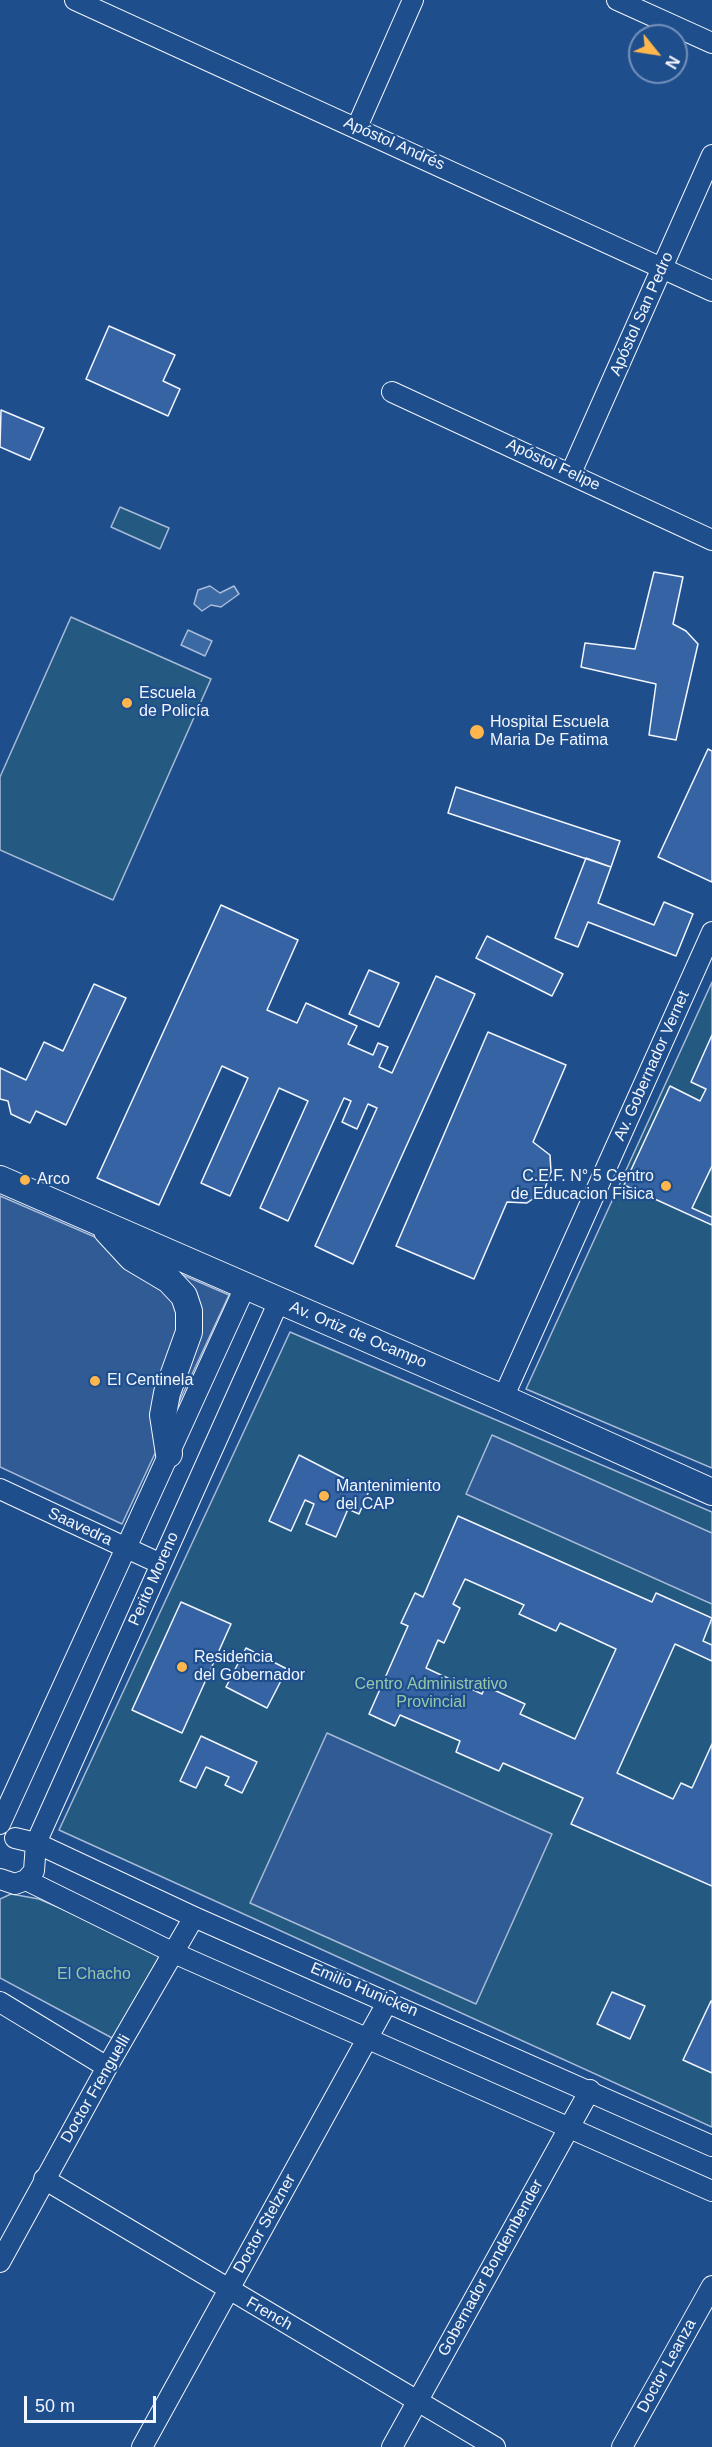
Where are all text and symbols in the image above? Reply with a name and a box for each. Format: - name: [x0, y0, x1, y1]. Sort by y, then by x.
- north arrow: [628, 24, 688, 84]
- text: N: [662, 53, 683, 72]
- street label: Apóstol Andrés: [341, 113, 447, 175]
- street label: Apóstol San Pedro: [606, 249, 678, 379]
- street label: Apóstol Felipe: [503, 435, 603, 495]
- place label: Escuela de Policía: [139, 684, 209, 722]
- marker: Escuela de Policía: [120, 696, 134, 710]
- place label: Hospital Escuela Maria De Fatima: [490, 713, 609, 751]
- marker: Hospital Escuela Maria De Fatima: [468, 723, 486, 741]
- street label: Av. Gobernador Vernet: [610, 988, 694, 1144]
- place label: C.E.F. N° 5 Centro de Educacion Fisica: [511, 1167, 654, 1205]
- place label: Arco: [37, 1170, 70, 1190]
- marker: Arco: [18, 1173, 32, 1187]
- marker: C.E.F. N° 5 Centro de Educacion Fisica: [659, 1179, 673, 1193]
- street label: Av. Ortiz de Ocampo: [287, 1297, 429, 1373]
- place label: El Centinela: [107, 1371, 193, 1391]
- marker: El Centinela: [88, 1374, 102, 1388]
- place label: Mantenimiento del CAP: [336, 1477, 441, 1515]
- marker: Mantenimiento del CAP: [317, 1489, 331, 1503]
- street label: Saavedra: [45, 1504, 115, 1550]
- street label: Perito Moreno: [125, 1529, 183, 1629]
- place label: Residencia del Gobernador: [194, 1648, 305, 1686]
- marker: Residencia del Gobernador: [175, 1660, 189, 1674]
- park label: Centro Administrativo Provincial: [355, 1675, 507, 1713]
- street label: Emilio Hunicken: [307, 1959, 421, 2021]
- park label: El Chacho: [57, 1965, 131, 1985]
- street label: Doctor Frenguelli: [57, 2031, 135, 2147]
- street label: Doctor Stelzner: [230, 2171, 300, 2277]
- street label: Gobernador Bondembender: [434, 2176, 548, 2360]
- street label: French: [243, 2293, 295, 2335]
- street label: Doctor Leanza: [633, 2316, 701, 2416]
- scale bar: [27, 2384, 159, 2422]
- text: 50 m: [35, 2396, 75, 2416]

